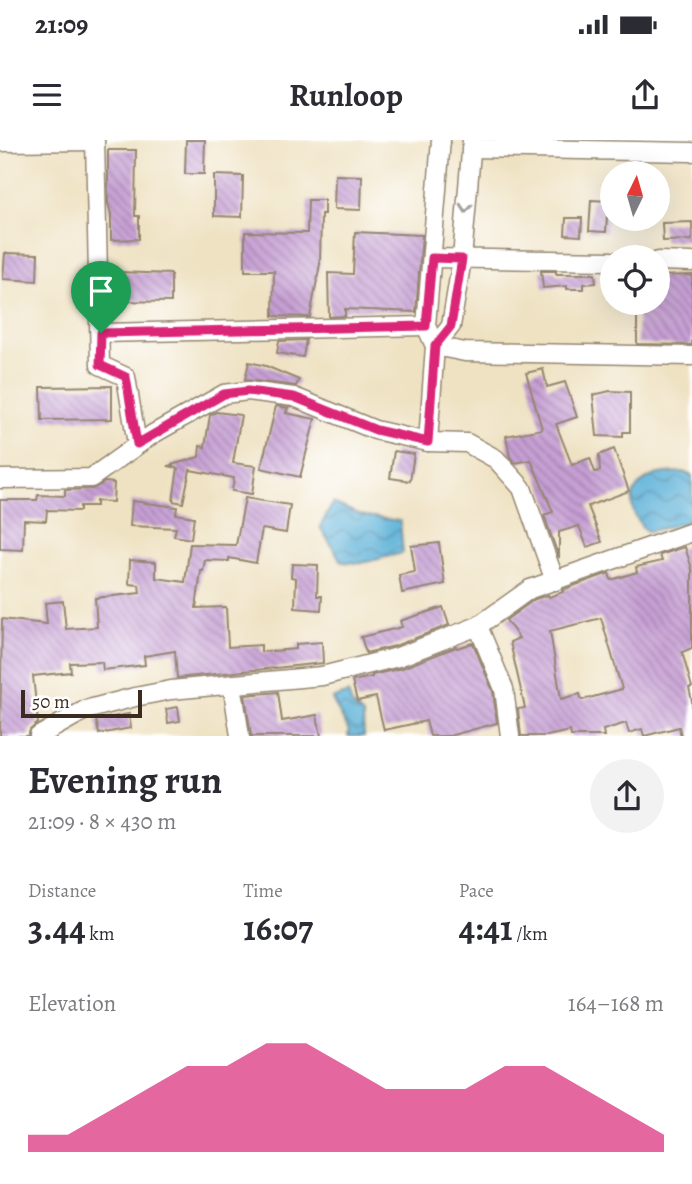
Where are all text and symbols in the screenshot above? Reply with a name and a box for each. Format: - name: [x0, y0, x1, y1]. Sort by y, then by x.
- text: 21:09: [35, 7, 88, 42]
- text: Runloop: [289, 73, 403, 117]
- icon: menu: [28, 76, 66, 114]
- icon: share: [626, 76, 664, 114]
- north arrow: [600, 161, 670, 231]
- map controls: [600, 161, 670, 315]
- one-way arrow: [459, 203, 474, 214]
- button: locate: [600, 245, 670, 315]
- pin: [71, 261, 131, 333]
- icon: arrive: [82, 272, 120, 310]
- scale bar: [21, 687, 142, 719]
- text: 50 m: [32, 689, 70, 715]
- text: Evening run: [28, 754, 222, 806]
- button: share: [590, 759, 664, 833]
- text: 21:09 · 8 × 430 m: [28, 806, 177, 837]
- text: Distance: [28, 878, 96, 904]
- text: Time: [243, 878, 283, 904]
- text: Pace: [459, 878, 494, 904]
- text: 3.44: [28, 904, 86, 952]
- text: 16:07: [243, 904, 313, 952]
- text: 4:41: [459, 904, 512, 952]
- text: km: [86, 921, 115, 947]
- text: /km: [512, 921, 548, 947]
- text: Elevation: [28, 988, 116, 1019]
- text: 164–168 m: [568, 988, 664, 1019]

